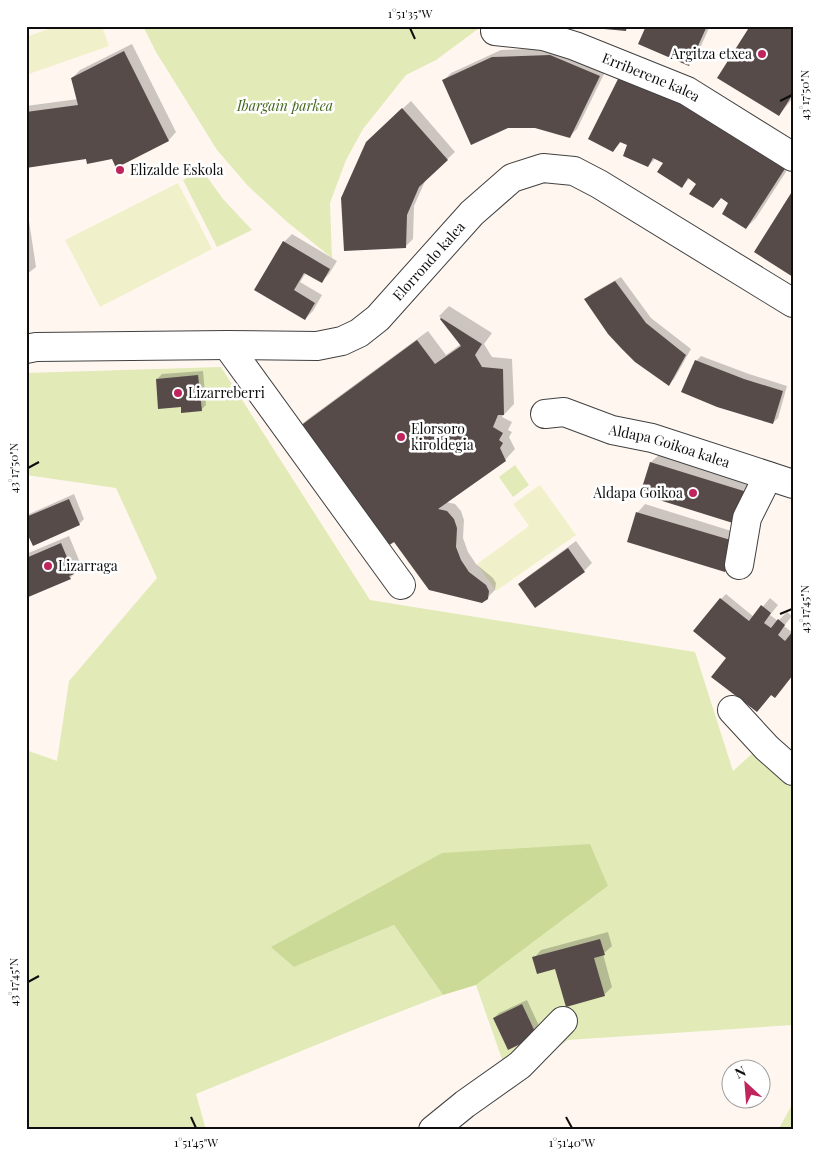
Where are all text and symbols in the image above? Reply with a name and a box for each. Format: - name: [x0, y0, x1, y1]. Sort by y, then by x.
- text: 1°51'35"W: [388, 5, 432, 21]
- place label: Argitza etxea: [669, 44, 752, 63]
- street label: Erriberene kalea: [600, 48, 704, 106]
- marker: Argitza etxea: [756, 48, 768, 60]
- text: 43°17'50"N: [796, 69, 812, 120]
- park label: Ibargain parkea: [236, 96, 333, 115]
- place label: Elizalde Eskola: [130, 160, 223, 179]
- marker: Elizalde Eskola: [114, 164, 126, 176]
- street label: Elorrondo kalea: [388, 217, 469, 304]
- place label: Lizarreberri: [188, 383, 265, 402]
- marker: Lizarreberri: [172, 387, 184, 399]
- place label: Elorsoro kiroldegia: [411, 419, 474, 454]
- street label: Aldapa Goikoa kalea: [606, 419, 733, 472]
- marker: Elorsoro kiroldegia: [395, 431, 407, 443]
- text: 43°17'50"N: [5, 442, 21, 493]
- place label: Aldapa Goikoa: [592, 483, 683, 502]
- marker: Aldapa Goikoa: [687, 487, 699, 499]
- place label: Lizarraga: [58, 556, 118, 575]
- marker: Lizarraga: [42, 560, 54, 572]
- text: 43°17'45"N: [796, 584, 812, 633]
- text: 43°17'45"N: [5, 957, 21, 1006]
- north arrow: [722, 1058, 772, 1108]
- text: N: [731, 1061, 749, 1083]
- text: 1°51'45"W: [174, 1134, 218, 1150]
- text: 1°51'40"W: [549, 1134, 595, 1150]

